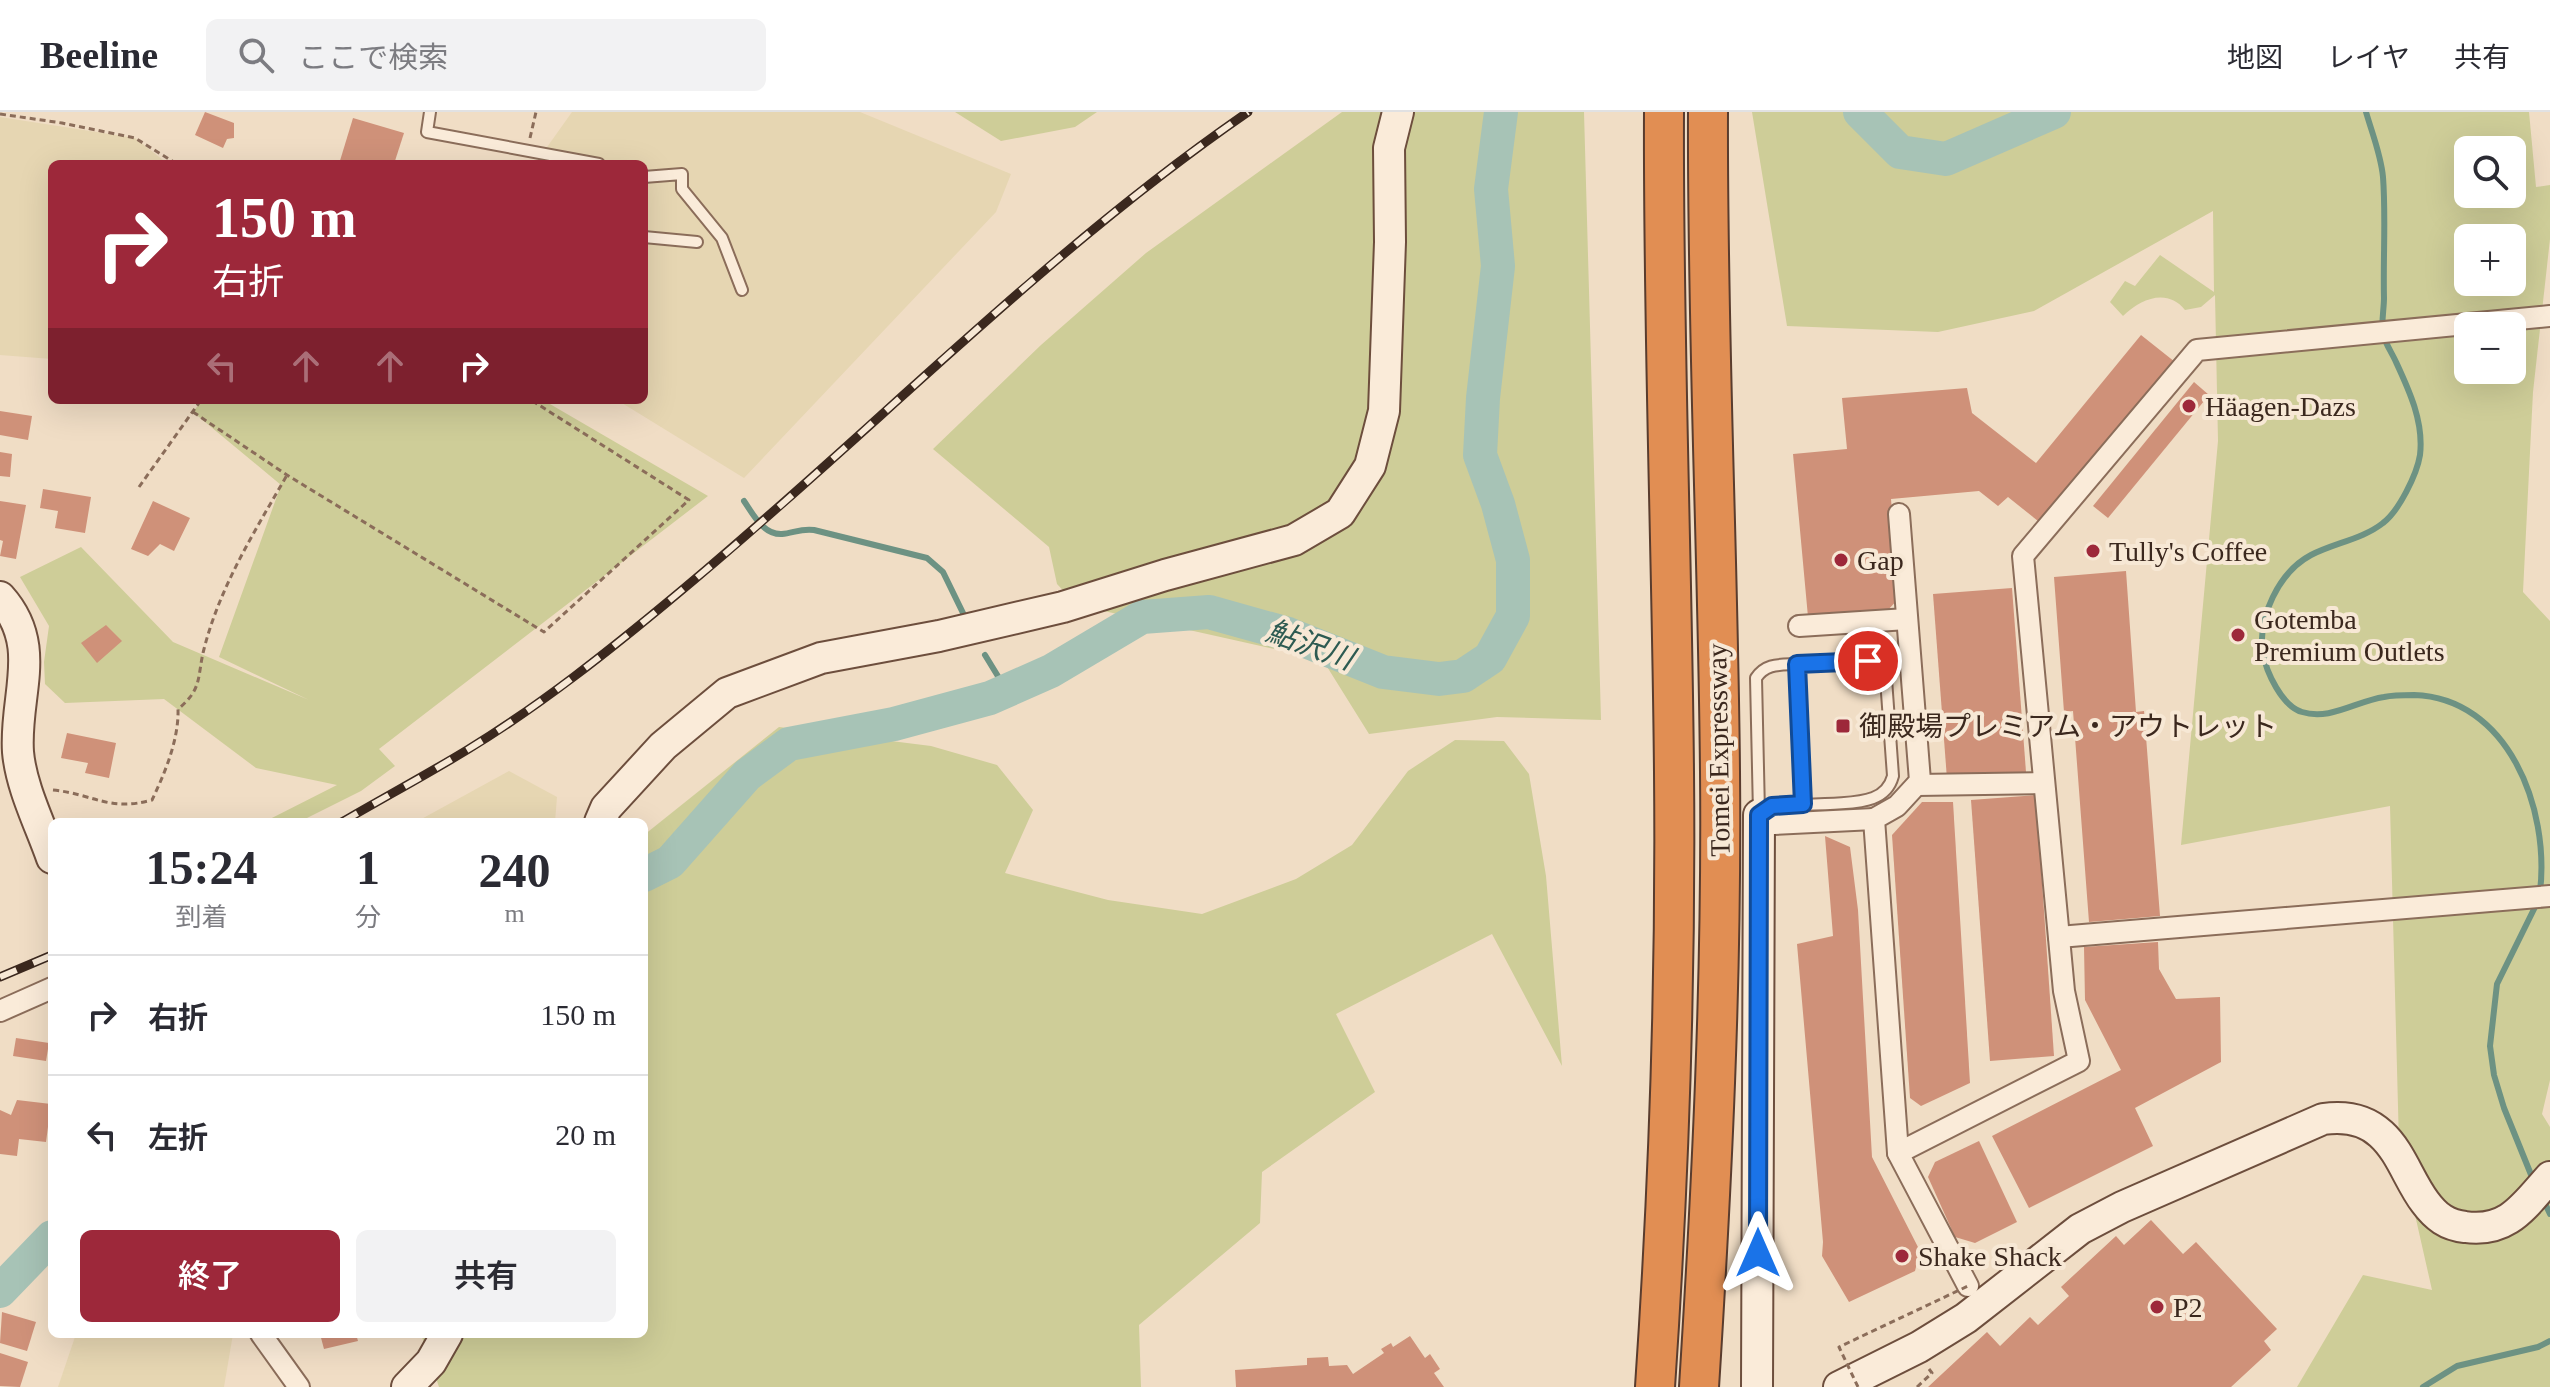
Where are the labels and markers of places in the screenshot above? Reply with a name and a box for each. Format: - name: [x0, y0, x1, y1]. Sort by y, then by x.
- place label: Häagen-Dazs: [2205, 391, 2356, 422]
- marker: Häagen-Dazs: [2180, 397, 2198, 415]
- place label: Tully's Coffee: [2109, 536, 2267, 567]
- marker: Tully's Coffee: [2084, 542, 2102, 560]
- place label: Gap: [1857, 545, 1904, 576]
- marker: Gap: [1832, 551, 1850, 569]
- place label: Gotemba Premium Outlets: [2254, 604, 2445, 667]
- marker: Gotemba Premium Outlets: [2229, 626, 2247, 644]
- pin: [1834, 627, 1902, 695]
- place label: 御殿場プレミアム・アウトレット: [1859, 711, 2277, 742]
- marker: 御殿場プレミアム・アウトレット: [1834, 717, 1852, 735]
- place label: Shake Shack: [1918, 1241, 2062, 1272]
- marker: Shake Shack: [1893, 1247, 1911, 1265]
- place label: P2: [2173, 1292, 2203, 1323]
- marker: P2: [2148, 1298, 2166, 1316]

